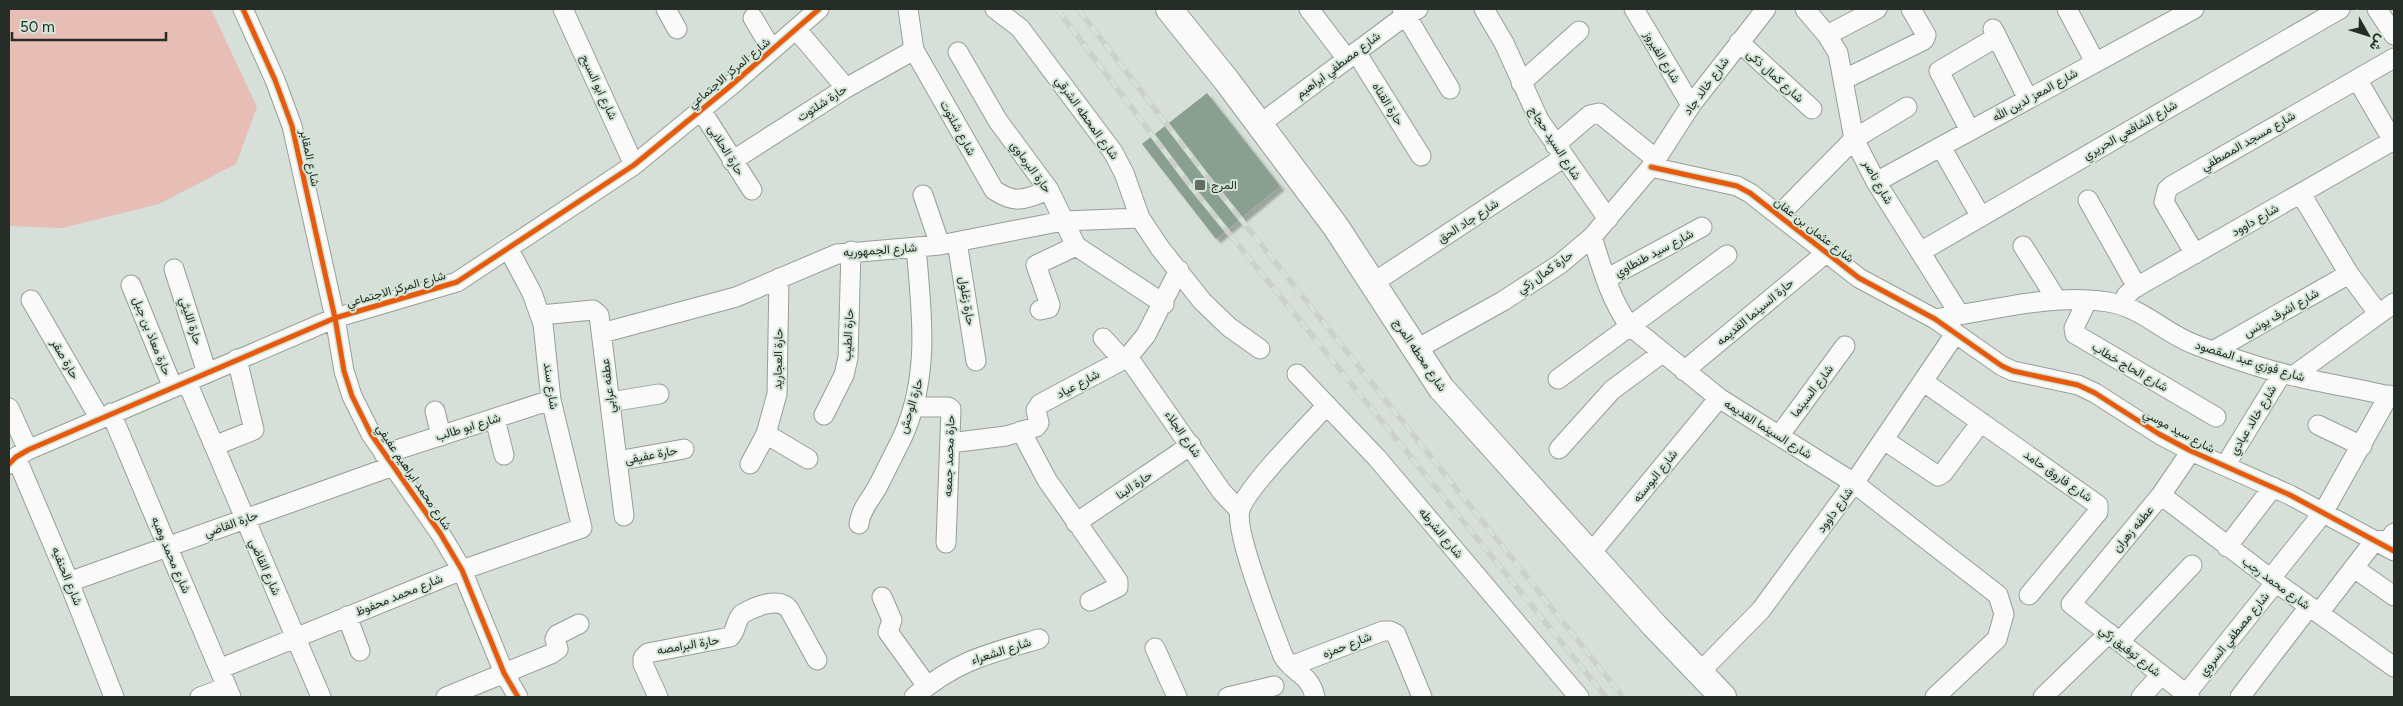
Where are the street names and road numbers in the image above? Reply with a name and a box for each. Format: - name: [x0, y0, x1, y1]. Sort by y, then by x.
- street label: شارع الفيروز: [1639, 28, 1683, 86]
- street label: شارع مصطفي ابراهيم: [1293, 29, 1385, 104]
- street label: شارع المركز الاجتماعي: [685, 35, 775, 114]
- street label: شارع كمال ذكى: [1742, 47, 1806, 107]
- street label: شارع ابو السبح: [576, 52, 620, 123]
- street label: شارع خالد جاد: [1680, 54, 1733, 119]
- street label: شارع المعز لدين الله: [1990, 66, 2081, 126]
- street label: شارع المحطه الشرقي: [1050, 74, 1122, 164]
- street label: حارة القناه: [1369, 80, 1407, 129]
- street label: حارة شلتوت: [795, 82, 850, 125]
- street label: شارع الشافعي الحريري: [2081, 97, 2181, 165]
- street label: شارع شلتوت: [935, 98, 979, 159]
- street label: شارع السيد حجاج: [1524, 104, 1584, 183]
- street label: شارع مسجد المصطفي: [2198, 108, 2299, 176]
- street label: حارة الحلابى: [704, 122, 747, 178]
- street label: شارع المقابر: [295, 127, 323, 188]
- street label: حارة البرماوي: [1005, 138, 1054, 197]
- street label: شارع ناصر: [1858, 157, 1896, 208]
- street label: شارع عثمان بن عفان: [1770, 194, 1857, 267]
- street label: شارع جاد الحق: [1435, 196, 1502, 248]
- street label: شارع داوود: [2229, 201, 2282, 241]
- street label: شارع سيد طنطاوي: [1612, 226, 1697, 282]
- street label: شارع الجمهوريه: [843, 240, 917, 262]
- street label: حارة كمال زكي: [1514, 248, 1577, 299]
- street label: شارع المركز الاجتماعي: [345, 268, 448, 313]
- street label: حارة زغلول: [955, 276, 978, 327]
- street label: حارة السينما القديمه: [1714, 276, 1797, 349]
- street label: شارع اشرف يونس: [2241, 286, 2322, 342]
- street label: حارة معاذ بن جبل: [129, 295, 174, 378]
- street label: حارة الليثي: [174, 295, 205, 348]
- street label: حارة الطيب: [840, 308, 857, 362]
- street label: شارع محطه المرج: [1389, 316, 1449, 395]
- street label: حارة العجاريد: [770, 328, 787, 390]
- street label: حارة صقر: [47, 336, 82, 382]
- street label: شارع فوزي عبد المقصود: [2193, 338, 2306, 387]
- street label: شارع الحاج خطاب: [2089, 340, 2170, 396]
- street label: عطفه عرابي: [598, 358, 621, 414]
- street label: شارع سند: [539, 362, 561, 411]
- street label: شارع السينما: [1788, 362, 1838, 421]
- street label: شارع عياد: [1054, 367, 1103, 403]
- street label: حارة الوحش: [896, 377, 927, 436]
- street label: شارع خالد عبادي: [2227, 383, 2282, 459]
- street label: شارع السينما القديمه: [1721, 396, 1814, 463]
- street label: شارع سيد موسي: [2139, 406, 2217, 458]
- street label: شارع الجلاء: [1160, 408, 1204, 461]
- street label: شارع ابو طالب: [434, 410, 503, 445]
- street label: حارة محمد جمعه: [941, 415, 958, 497]
- street label: شارع محمد ابراهيم عفيفي: [371, 422, 455, 534]
- street label: حارة عفيفى: [624, 443, 679, 468]
- street label: شارع البوسته: [1630, 447, 1682, 506]
- street label: شارع فاروق حامد: [2020, 447, 2095, 506]
- street label: حارة البنا: [1113, 468, 1155, 503]
- street label: شارع داوود: [1814, 485, 1858, 536]
- street label: عطفه زهران: [2110, 503, 2157, 555]
- street label: شارع الشرطه: [1414, 505, 1466, 562]
- street label: حارة القاضي: [202, 508, 261, 543]
- street label: شارع محمد وهبه: [147, 515, 193, 596]
- street label: شارع القاضي: [244, 537, 284, 599]
- street label: شارع الحنفيه: [47, 545, 85, 608]
- street label: شارع محمد رجب: [2238, 554, 2313, 614]
- street label: شارع محمد محفوظ: [353, 571, 445, 621]
- street label: شارع مصطفي السروي: [2196, 589, 2274, 680]
- street label: شارع توفيق زكي: [2095, 623, 2164, 682]
- street label: شارع حمزه: [1321, 629, 1374, 663]
- street label: حارة البرامصه: [656, 633, 720, 658]
- street label: شارع الشعراء: [969, 635, 1033, 669]

